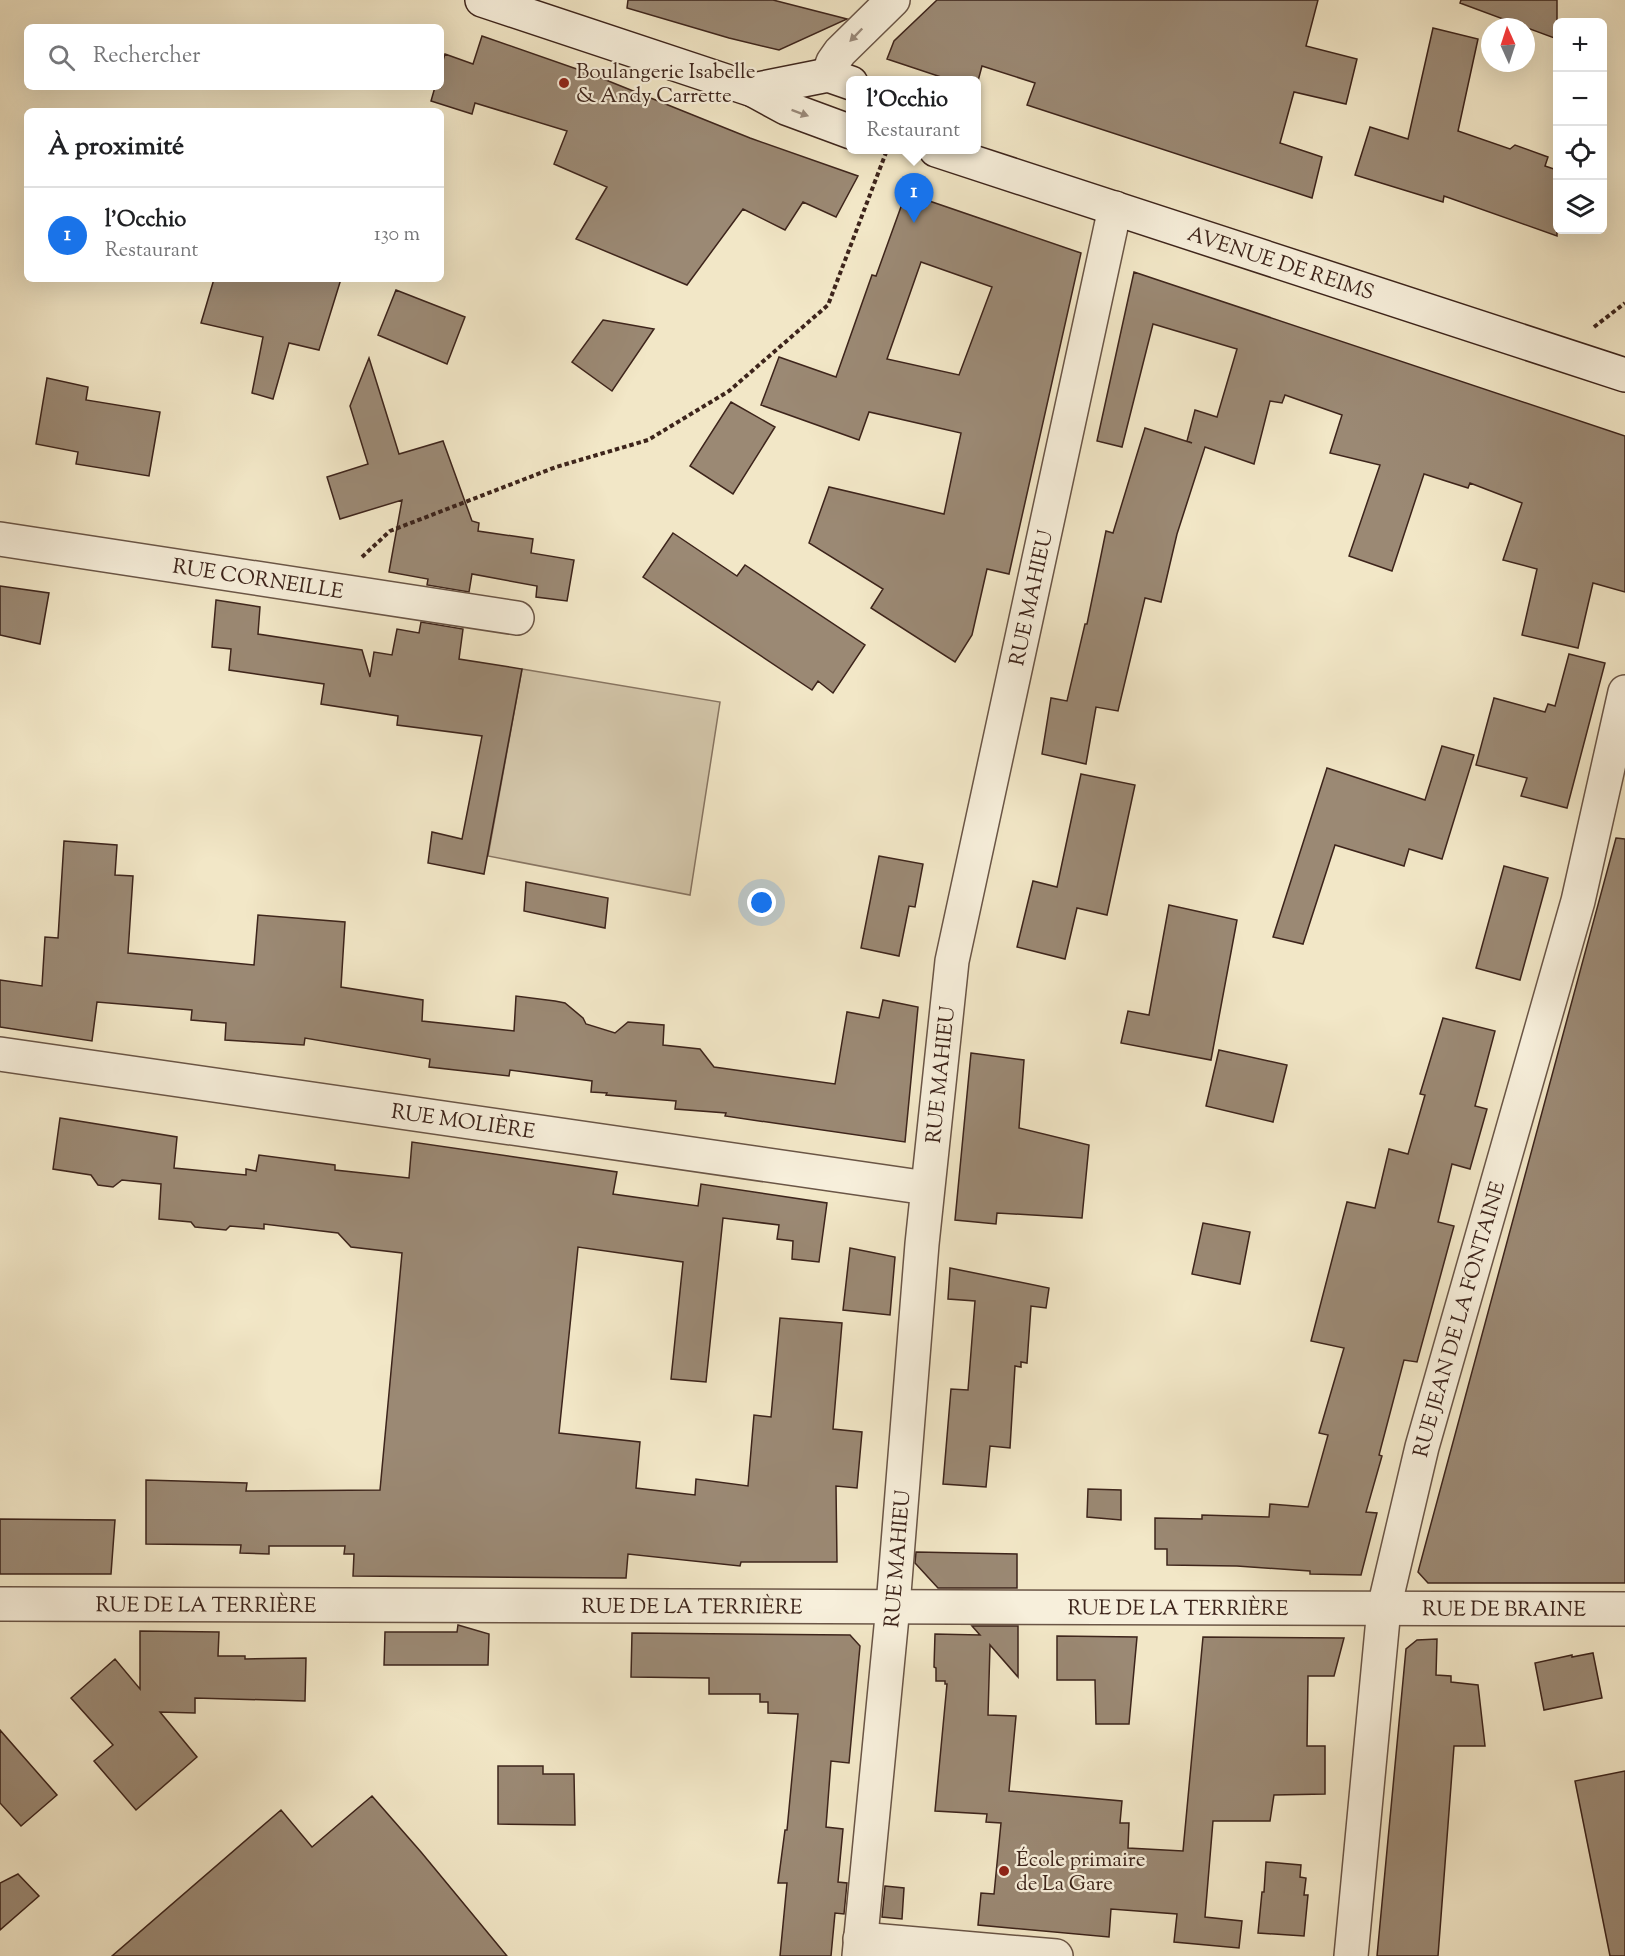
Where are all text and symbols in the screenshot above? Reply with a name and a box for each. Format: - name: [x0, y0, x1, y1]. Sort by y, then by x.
- north arrow: [1481, 18, 1535, 72]
- map controls: [1553, 18, 1607, 234]
- button: +: [1553, 18, 1607, 72]
- search box: [24, 24, 444, 90]
- one-way arrow: [850, 27, 864, 41]
- icon: search: [45, 41, 78, 74]
- text: Rechercher: [93, 41, 200, 73]
- place label: Boulangerie Isabelle & Andy Carrette: [576, 58, 756, 112]
- button: −: [1553, 72, 1607, 126]
- marker: Boulangerie Isabelle & Andy Carrette: [557, 76, 571, 90]
- popup: [846, 76, 981, 154]
- text: l'Occhio: [867, 85, 948, 117]
- one-way arrow: [791, 109, 809, 119]
- text: Restaurant: [867, 117, 960, 146]
- button: locate: [1553, 126, 1607, 180]
- text: À proximité: [48, 129, 184, 166]
- pin: 1: [894, 174, 934, 223]
- button: layers: [1553, 180, 1607, 234]
- text: l'Occhio: [105, 205, 186, 237]
- street label: AVENUE DE REIMS: [1183, 220, 1378, 309]
- text: 1: [64, 221, 71, 250]
- text: 130 m: [374, 221, 420, 250]
- text: Restaurant: [105, 237, 198, 266]
- street label: RUE MAHIEU: [1003, 528, 1062, 669]
- street label: RUE CORNEILLE: [170, 553, 346, 608]
- your location: [747, 888, 776, 917]
- street label: RUE MAHIEU: [920, 1005, 964, 1145]
- street label: RUE MOLIÈRE: [389, 1098, 537, 1148]
- street label: RUE JEAN DE LA FONTAINE: [1407, 1178, 1514, 1460]
- street label: RUE MAHIEU: [878, 1489, 919, 1629]
- street label: RUE DE LA TERRIÈRE: [95, 1591, 317, 1622]
- street label: RUE DE LA TERRIÈRE: [581, 1593, 803, 1623]
- street label: RUE DE LA TERRIÈRE: [1067, 1594, 1289, 1625]
- street label: RUE DE BRAINE: [1422, 1595, 1586, 1626]
- place label: École primaire de La Gare: [1016, 1846, 1146, 1900]
- marker: École primaire de La Gare: [997, 1864, 1011, 1878]

